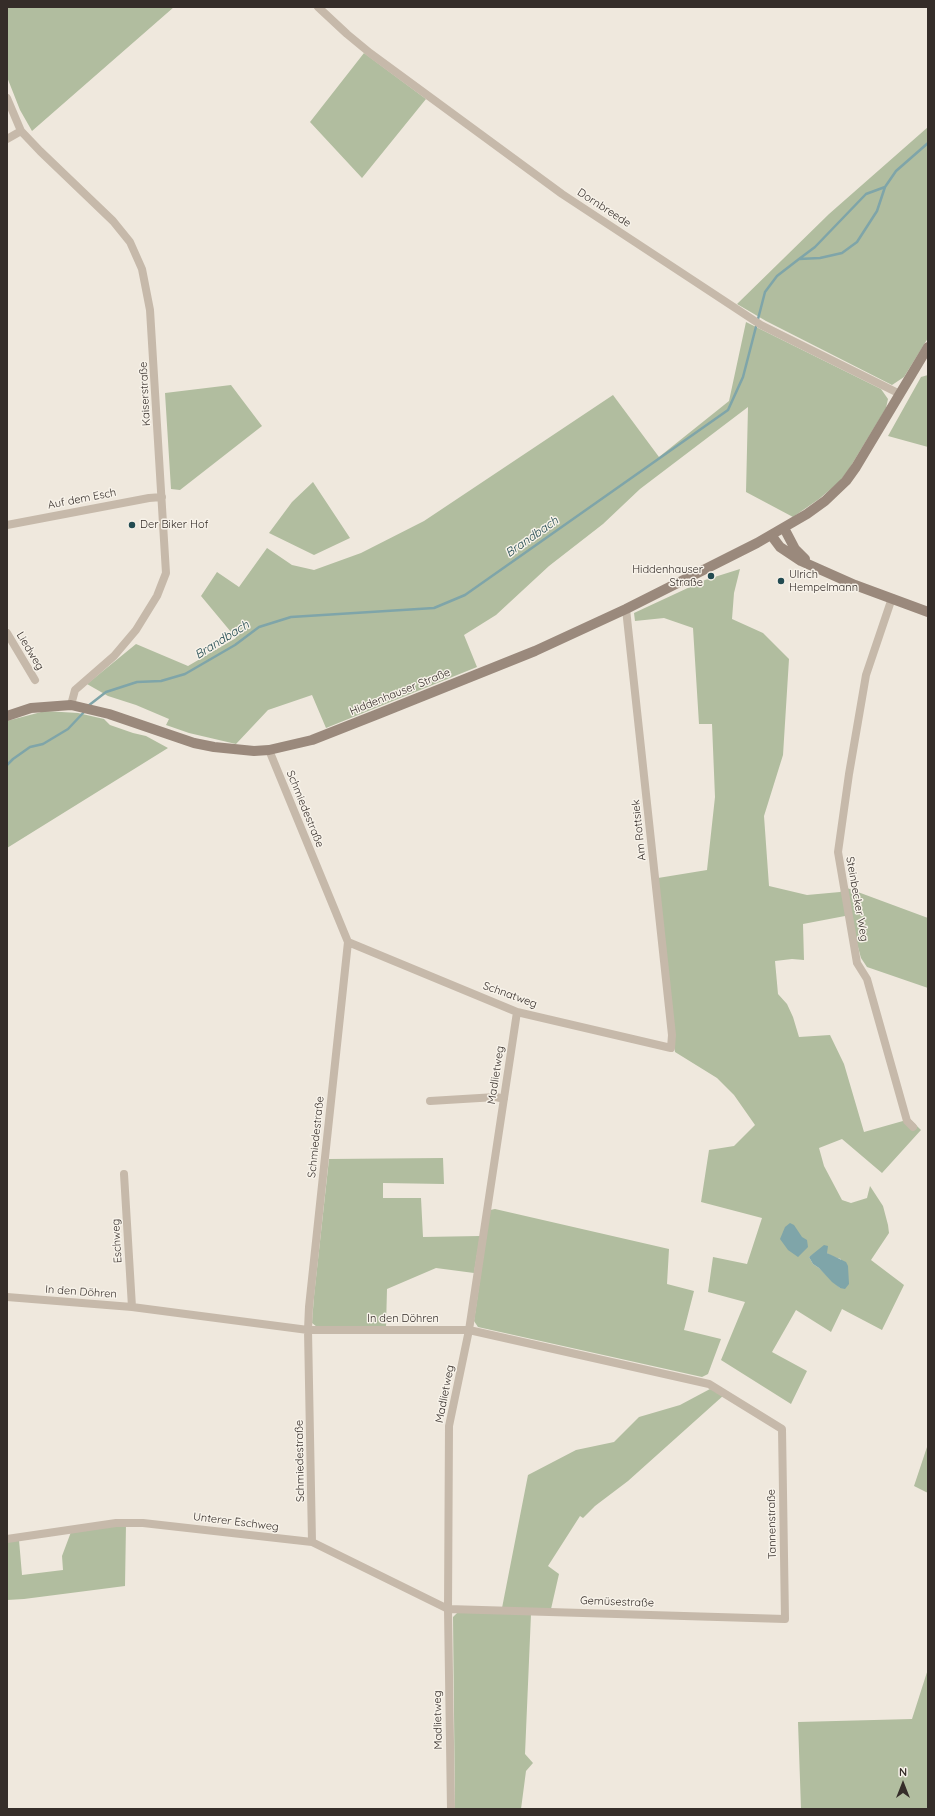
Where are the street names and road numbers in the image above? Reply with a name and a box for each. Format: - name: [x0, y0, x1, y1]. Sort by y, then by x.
- street label: Dornbreede: [575, 186, 633, 230]
- street label: Kaiserstraße: [137, 361, 153, 427]
- street label: Auf dem Esch: [47, 486, 117, 512]
- street label: Liedweg: [13, 629, 47, 673]
- street label: Hiddenhauser Straße: [348, 666, 452, 718]
- street label: Schmiedestraße: [283, 768, 327, 850]
- street label: Am Rottsiek: [629, 799, 649, 861]
- street label: Steinbecker Weg: [843, 856, 871, 942]
- street label: Schnatweg: [481, 979, 539, 1011]
- street label: Madlietweg: [485, 1045, 507, 1105]
- street label: Schmiedestraße: [305, 1095, 327, 1179]
- street label: Eschweg: [109, 1218, 125, 1264]
- street label: In den Döhren: [45, 1283, 117, 1301]
- street label: In den Döhren: [367, 1312, 439, 1326]
- street label: Madlietweg: [433, 1364, 457, 1424]
- street label: Schmiedestraße: [293, 1420, 307, 1502]
- street label: Tannenstraße: [765, 1489, 779, 1559]
- street label: Unterer Eschweg: [192, 1510, 280, 1534]
- street label: Gemüsestraße: [580, 1594, 654, 1610]
- street label: Madlietweg: [431, 1690, 445, 1750]

